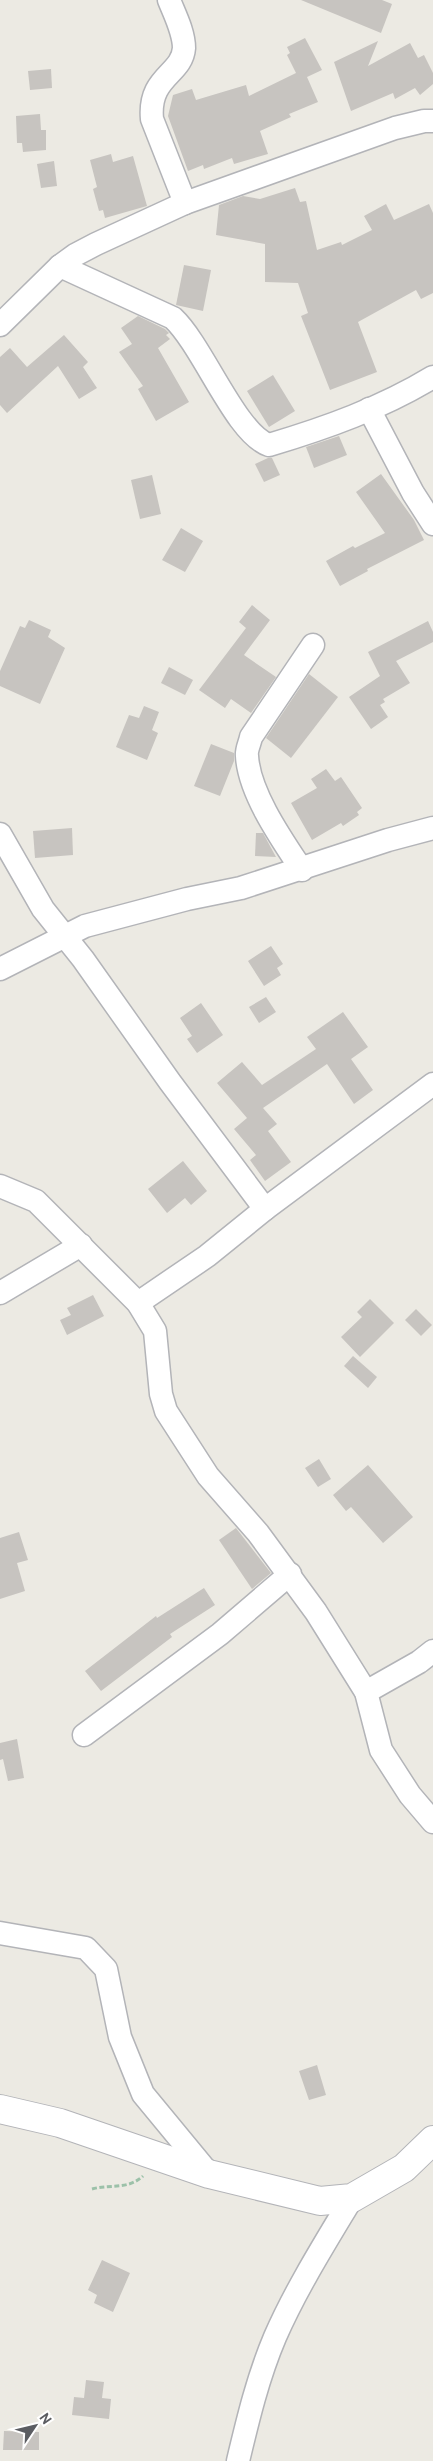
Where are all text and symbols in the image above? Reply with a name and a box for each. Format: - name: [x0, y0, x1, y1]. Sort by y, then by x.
- north arrow: [10, 2401, 60, 2451]
- text: N: [35, 2410, 54, 2428]

